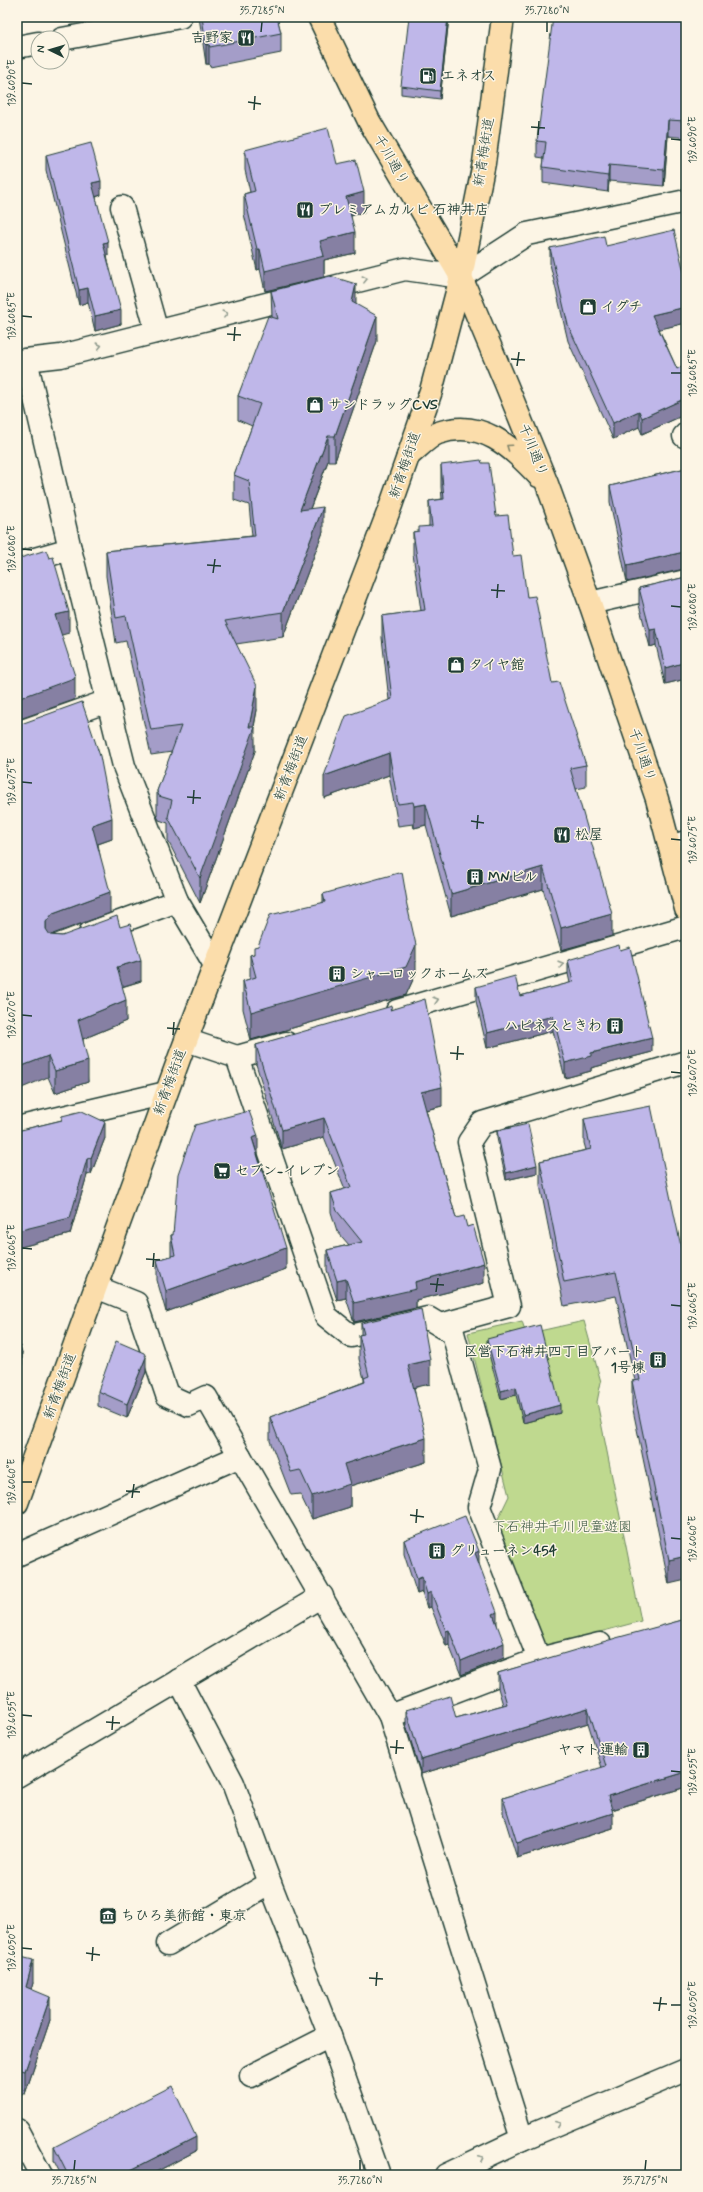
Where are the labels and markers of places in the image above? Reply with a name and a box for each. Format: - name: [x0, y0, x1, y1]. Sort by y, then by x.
- restaurant icon: 吉野家: [236, 28, 256, 48]
- place label: 吉野家: [191, 29, 233, 47]
- fuel station icon: エネオス: [418, 66, 438, 86]
- place label: エネオス: [441, 67, 496, 85]
- restaurant icon: プレミアムカルビ 石神井店: [295, 200, 315, 220]
- place label: プレミアムカルビ 石神井店: [318, 201, 489, 219]
- shop icon: イグチ: [578, 297, 598, 317]
- place label: イグチ: [601, 298, 643, 316]
- shop icon: サンドラッグCVS: [305, 395, 325, 415]
- place label: サンドラッグCVS: [328, 396, 438, 414]
- shop icon: タイヤ館: [446, 655, 466, 675]
- place label: タイヤ館: [469, 656, 524, 674]
- restaurant icon: 松屋: [552, 825, 572, 845]
- place label: 松屋: [575, 826, 603, 844]
- building icon: MNビル: [465, 867, 485, 887]
- place label: MNビル: [488, 868, 538, 886]
- building icon: シャーロックホームズ: [327, 964, 347, 984]
- place label: シャーロックホームズ: [350, 965, 488, 983]
- building icon: ハピネスときわ: [605, 1016, 625, 1036]
- place label: ハピネスときわ: [504, 1017, 602, 1035]
- supermarket icon: セブン-イレブン: [212, 1161, 232, 1181]
- place label: セブン-イレブン: [235, 1162, 339, 1180]
- place label: 区営下石神井四丁目アパート 1号棟: [464, 1343, 646, 1377]
- building icon: 区営下石神井四丁目アパート 1号棟: [648, 1350, 668, 1370]
- building icon: グリューネン454: [427, 1541, 447, 1561]
- place label: グリューネン454: [450, 1542, 558, 1560]
- building icon: ヤマト運輸: [631, 1740, 651, 1760]
- place label: ヤマト運輸: [558, 1741, 628, 1759]
- museum icon: ちひろ美術館・東京: [98, 1906, 118, 1926]
- place label: ちひろ美術館・東京: [121, 1907, 247, 1925]

